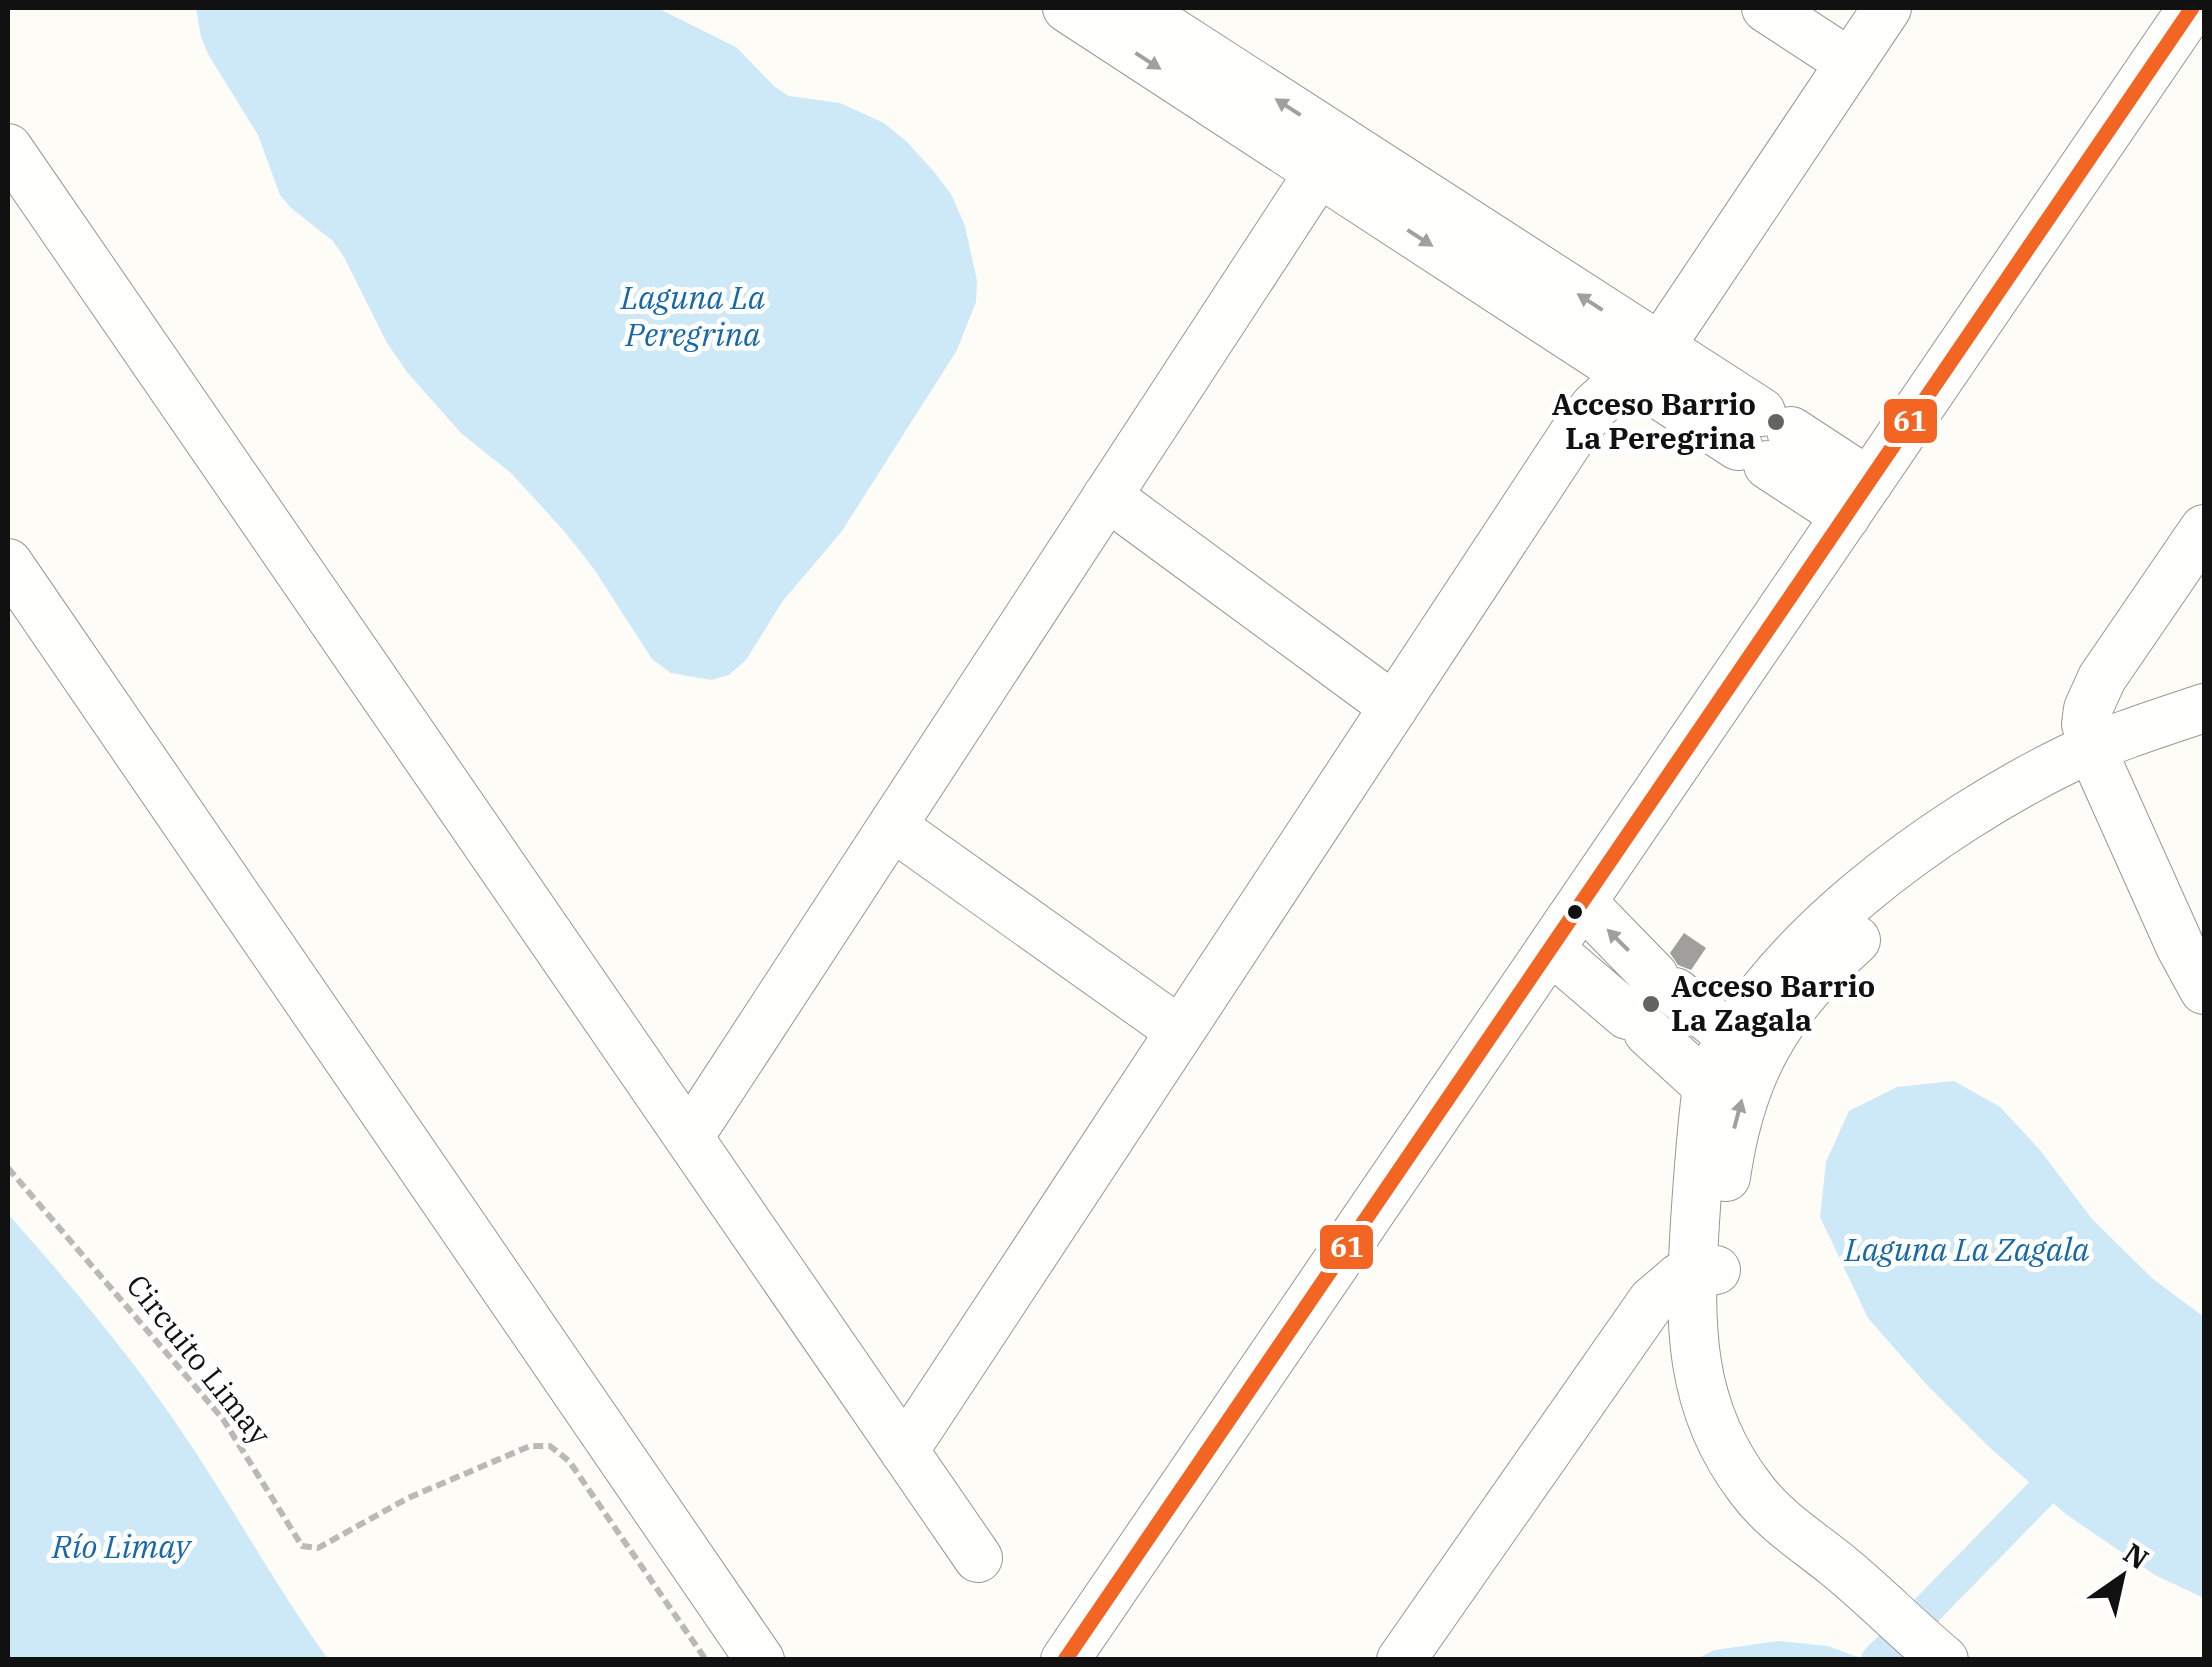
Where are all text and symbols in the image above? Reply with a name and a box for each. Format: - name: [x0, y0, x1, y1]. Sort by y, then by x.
- one-way arrow: [1135, 51, 1162, 69]
- one-way arrow: [1274, 98, 1302, 116]
- one-way arrow: [1407, 229, 1434, 247]
- water label: Laguna La Peregrina: [620, 276, 766, 355]
- one-way arrow: [1577, 294, 1604, 312]
- place label: Acceso Barrio La Peregrina: [1552, 384, 1756, 457]
- line badge: 61: [1882, 397, 1939, 445]
- text: 61: [1893, 402, 1927, 439]
- marker: Acceso Barrio La Peregrina: [1765, 411, 1787, 433]
- unlabelled marker: [1565, 902, 1585, 922]
- one-way arrow: [1606, 928, 1630, 952]
- place label: Acceso Barrio La Zagala: [1671, 966, 1875, 1039]
- marker: Acceso Barrio La Zagala: [1640, 993, 1662, 1015]
- one-way arrow: [1730, 1099, 1746, 1130]
- line badge: 61: [1318, 1223, 1375, 1271]
- text: 61: [1330, 1228, 1364, 1265]
- water label: Laguna La Zagala: [1843, 1228, 2090, 1270]
- street label: Circuito Limay: [119, 1266, 280, 1452]
- water label: Río Limay: [51, 1525, 192, 1567]
- north arrow: [2072, 1527, 2172, 1627]
- text: N: [2117, 1534, 2156, 1577]

